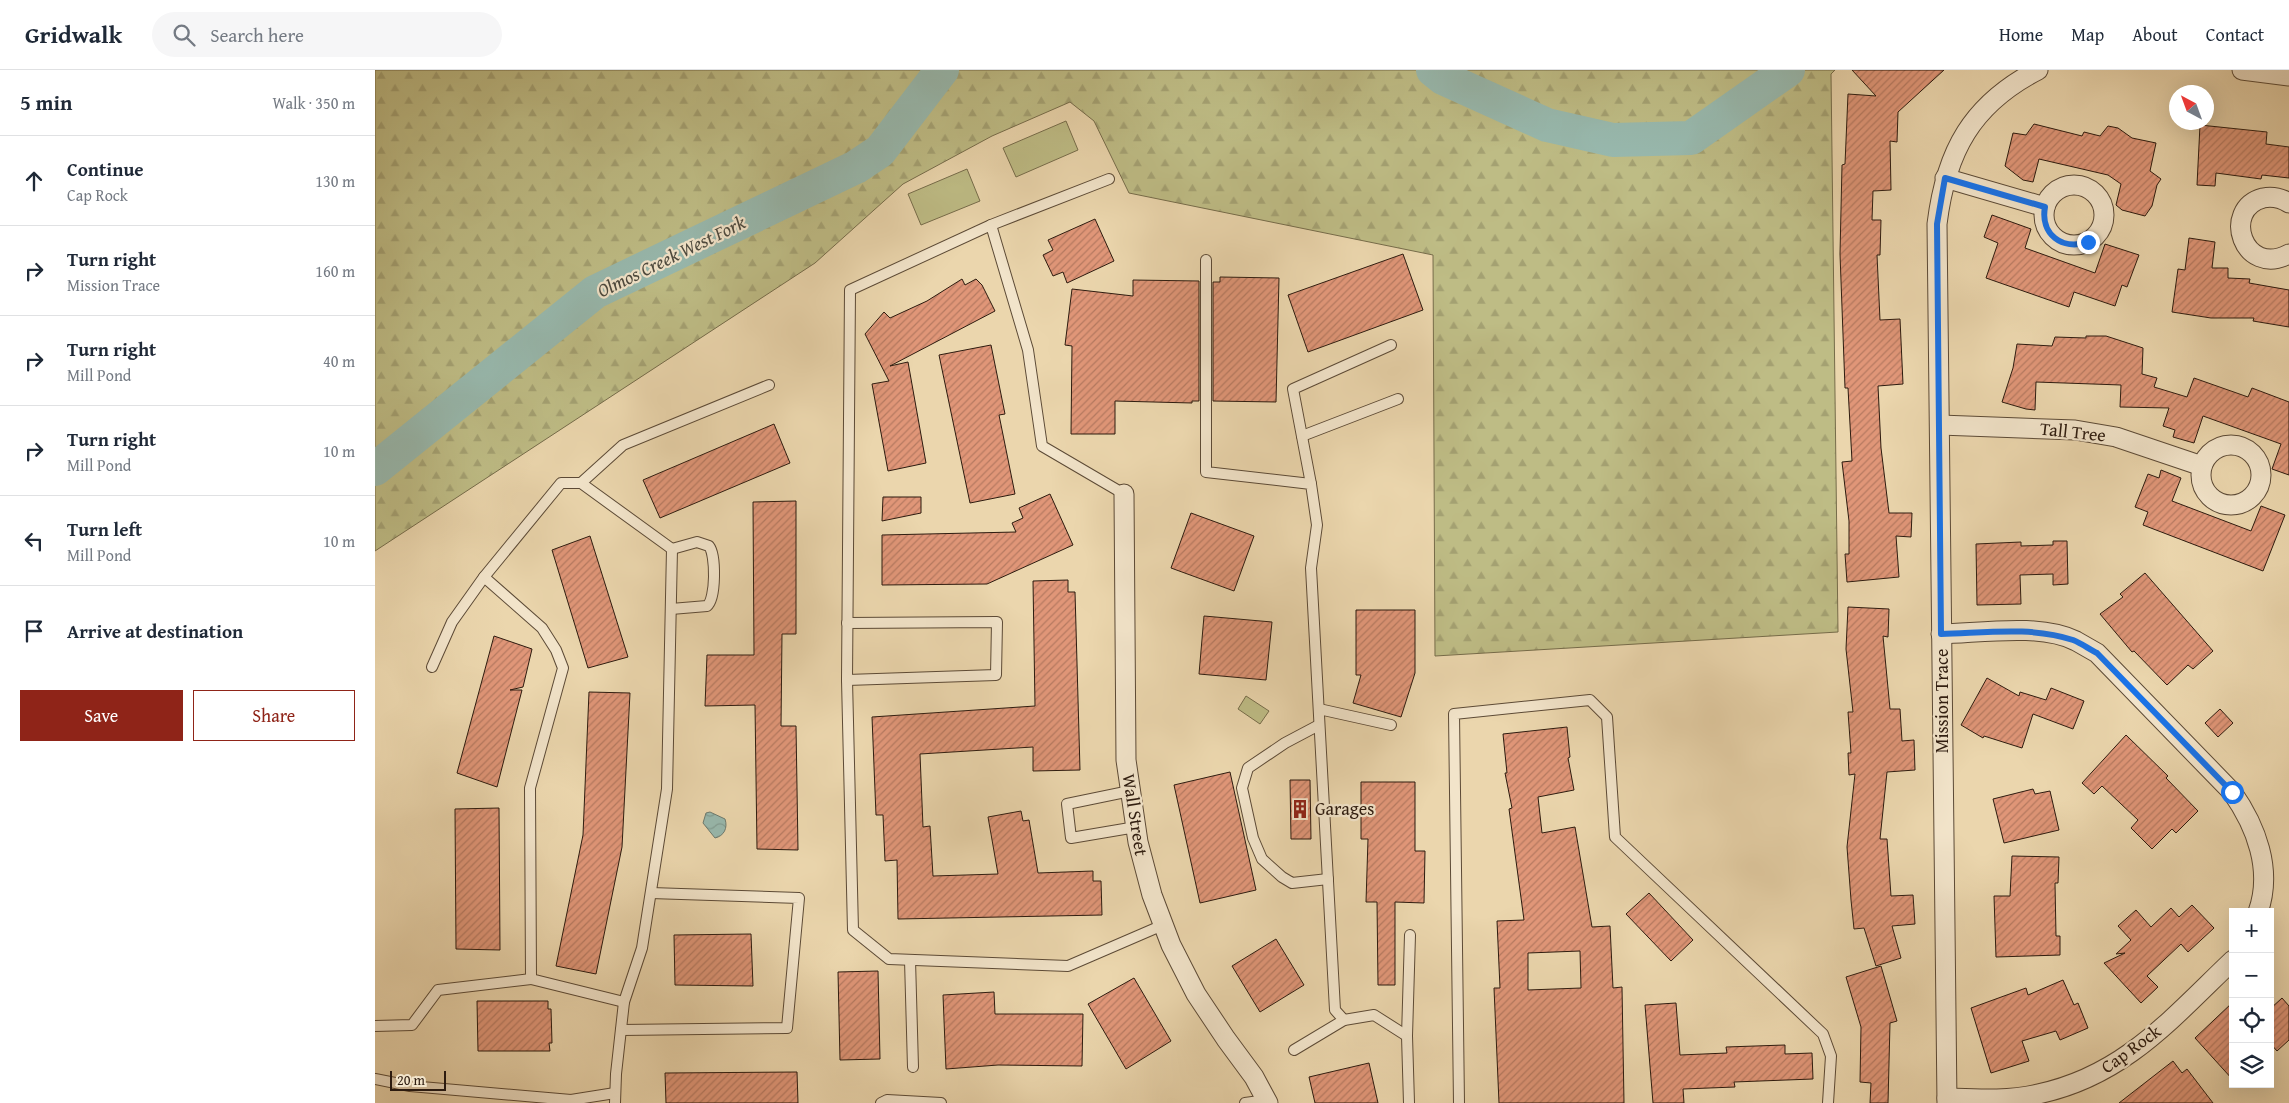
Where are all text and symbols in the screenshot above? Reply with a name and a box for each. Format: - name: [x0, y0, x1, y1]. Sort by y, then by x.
- search box: [152, 12, 502, 57]
- text: Gridwalk: [25, 17, 122, 52]
- icon: search: [170, 21, 198, 49]
- text: Search here: [210, 21, 304, 49]
- text: Home: [1999, 21, 2043, 48]
- text: Map: [2071, 21, 2104, 48]
- text: About: [2132, 21, 2178, 48]
- text: Contact: [2206, 21, 2264, 48]
- north arrow: [2169, 85, 2214, 130]
- text: 5 min: [20, 87, 72, 118]
- text: Walk · 350 m: [272, 91, 355, 115]
- text: Continue: [67, 155, 144, 183]
- icon: ahead: [20, 167, 48, 195]
- text: 130 m: [315, 169, 355, 193]
- text: Cap Rock: [67, 183, 128, 207]
- water label: Olmos Creek West Fork: [592, 208, 750, 304]
- route end: [2077, 231, 2100, 254]
- text: Turn right: [67, 245, 156, 273]
- icon: right: [20, 257, 48, 285]
- text: 160 m: [315, 259, 355, 283]
- text: Mission Trace: [67, 273, 160, 297]
- text: Turn right: [67, 335, 156, 363]
- icon: right: [20, 347, 48, 375]
- text: 40 m: [323, 349, 355, 373]
- text: Mill Pond: [67, 363, 131, 387]
- street label: Tall Tree: [2039, 415, 2107, 448]
- text: Turn right: [67, 425, 156, 453]
- icon: right: [20, 437, 48, 465]
- text: 10 m: [323, 439, 355, 463]
- text: Mill Pond: [67, 453, 131, 477]
- text: Turn left: [67, 515, 142, 543]
- icon: left: [20, 527, 48, 555]
- text: 10 m: [323, 529, 355, 553]
- text: Mill Pond: [67, 543, 131, 567]
- icon: arrive: [20, 617, 48, 645]
- text: Arrive at destination: [67, 617, 243, 645]
- street label: Mission Trace: [1928, 649, 1955, 753]
- button: Save: [20, 690, 183, 741]
- button: Share: [193, 690, 355, 741]
- street label: Wall Street: [1116, 772, 1155, 859]
- route start: [2221, 781, 2244, 804]
- place label: Garages: [1315, 795, 1374, 822]
- building icon: Garages: [1289, 798, 1311, 820]
- map controls: [2229, 908, 2274, 1088]
- button: +: [2229, 908, 2274, 953]
- button: −: [2229, 953, 2274, 998]
- button: locate: [2229, 998, 2274, 1043]
- street label: Cap Rock: [2095, 1017, 2167, 1080]
- button: layers: [2229, 1043, 2274, 1088]
- scale bar: [390, 1068, 446, 1091]
- text: 20 m: [397, 1070, 425, 1090]

